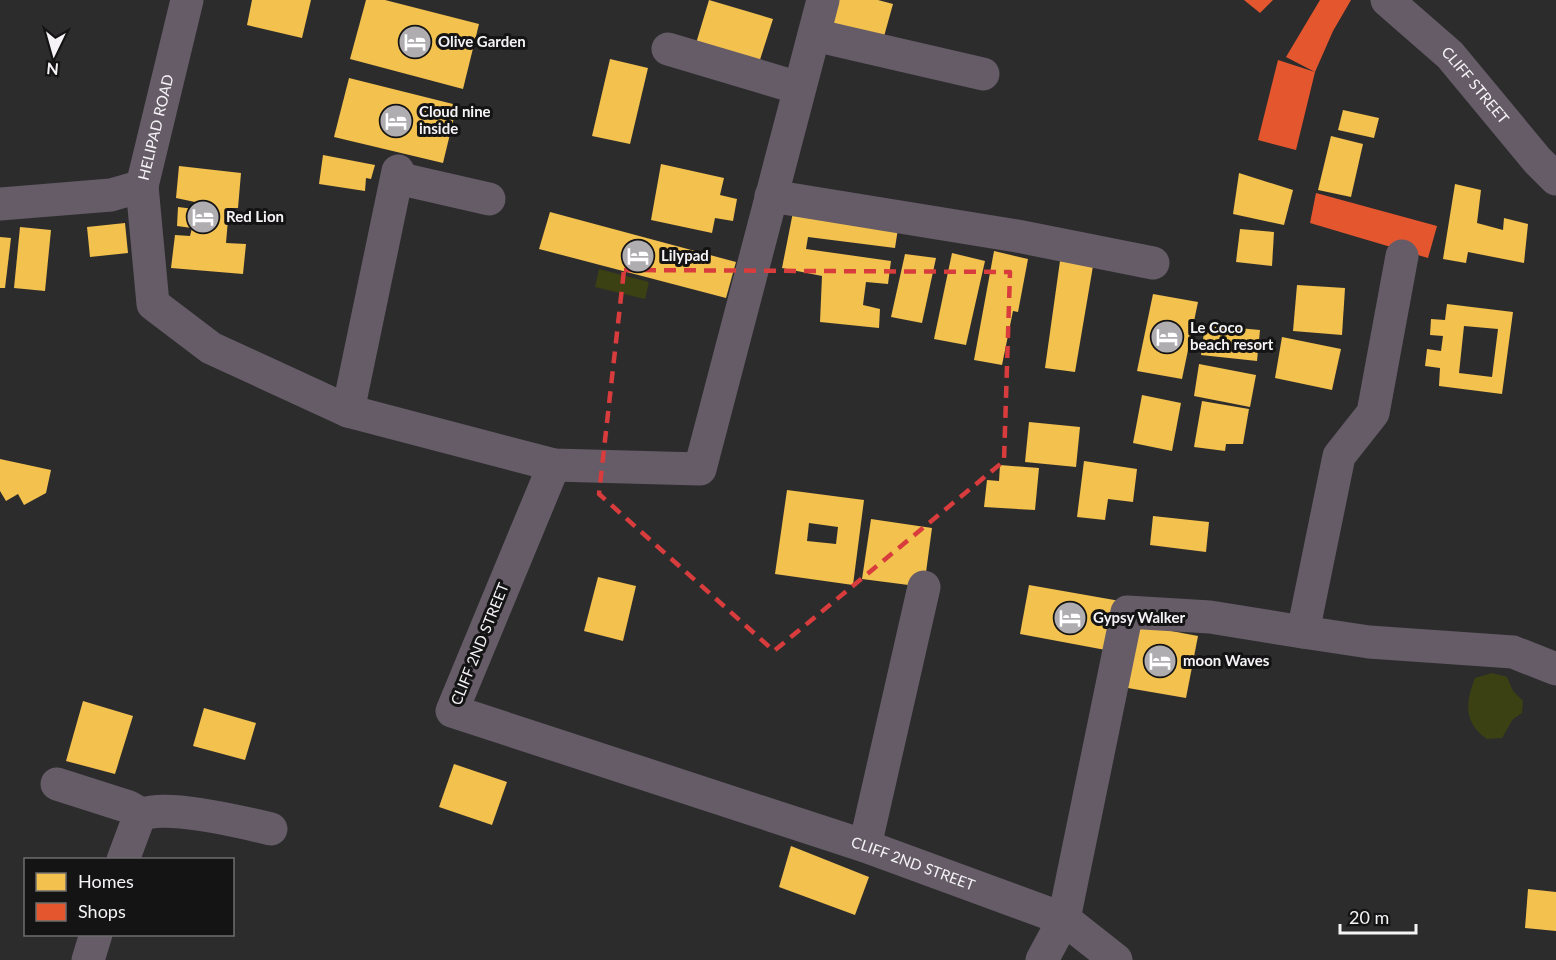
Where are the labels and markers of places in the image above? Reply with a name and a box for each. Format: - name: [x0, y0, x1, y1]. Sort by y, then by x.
- hotel icon: Olive Garden: [397, 24, 433, 60]
- place label: Olive Garden: [438, 32, 526, 50]
- place label: Cloud nine inside: [419, 102, 491, 137]
- hotel icon: Cloud nine inside: [378, 103, 414, 139]
- hotel icon: Red Lion: [185, 199, 221, 235]
- place label: Red Lion: [226, 207, 284, 225]
- hotel icon: Lilypad: [620, 238, 656, 274]
- place label: Lilypad: [661, 246, 709, 264]
- place label: Le Coco beach resort: [1190, 318, 1274, 353]
- hotel icon: Le Coco beach resort: [1149, 319, 1185, 355]
- hotel icon: Gypsy Walker: [1052, 600, 1088, 636]
- place label: Gypsy Walker: [1093, 608, 1185, 626]
- hotel icon: moon Waves: [1142, 643, 1178, 679]
- place label: moon Waves: [1183, 651, 1270, 669]

